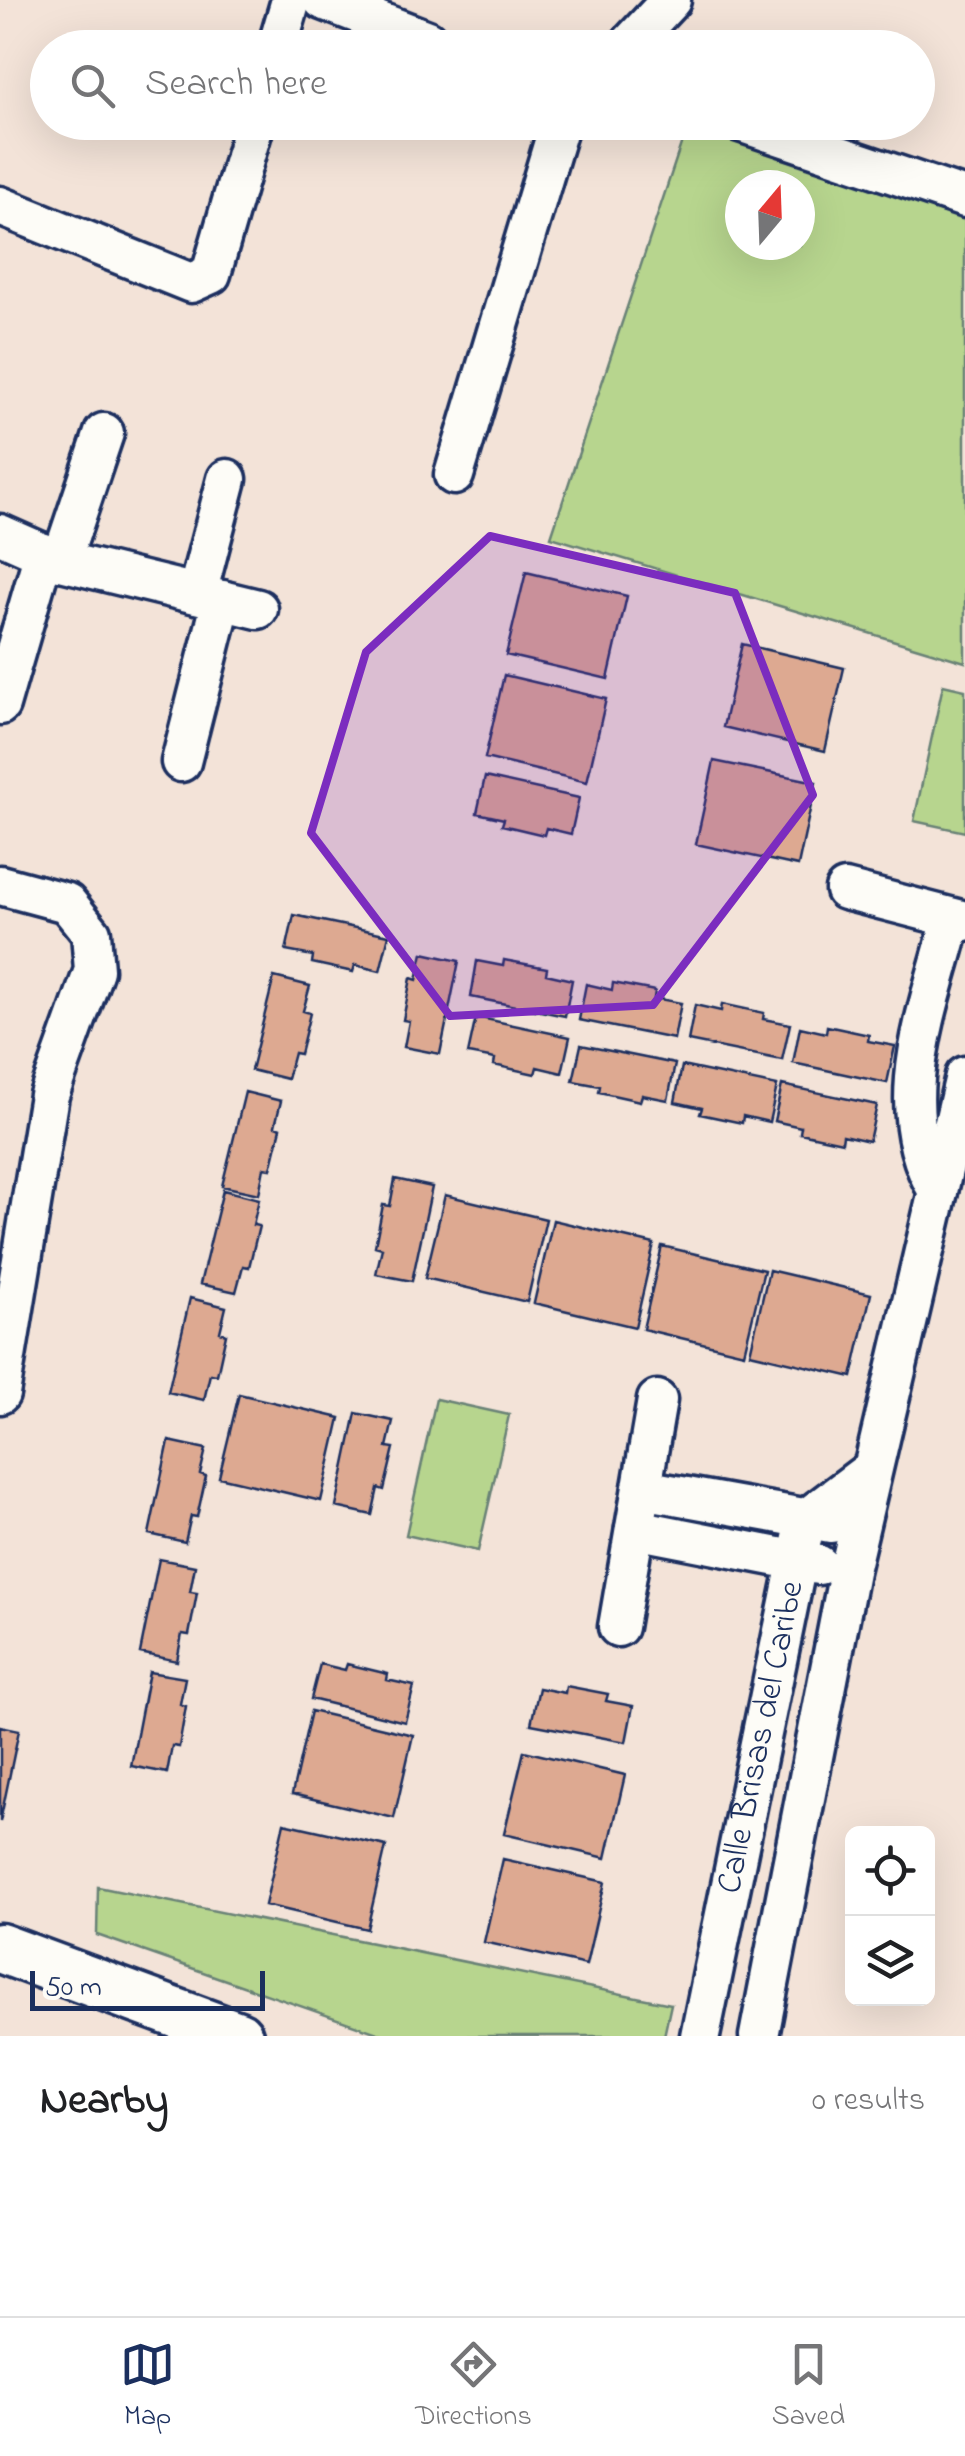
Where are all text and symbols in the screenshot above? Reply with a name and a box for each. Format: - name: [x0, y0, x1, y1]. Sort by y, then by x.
- search box: [30, 30, 935, 140]
- text: Search here: [145, 57, 327, 113]
- icon: search: [65, 58, 120, 113]
- north arrow: [725, 170, 815, 260]
- street label: Calle Brisas del Caribe: [704, 1576, 818, 1898]
- map controls: [845, 1826, 935, 2006]
- button: locate: [845, 1826, 935, 1916]
- button: layers: [845, 1916, 935, 2006]
- scale bar: [30, 1966, 265, 2010]
- text: 50 m: [45, 1968, 102, 2009]
- text: Nearby: [40, 2071, 168, 2132]
- text: 0 results: [812, 2078, 925, 2125]
- tab: Map: [120, 2337, 175, 2438]
- tab: Directions: [415, 2337, 532, 2438]
- tab: Saved: [772, 2337, 845, 2438]

